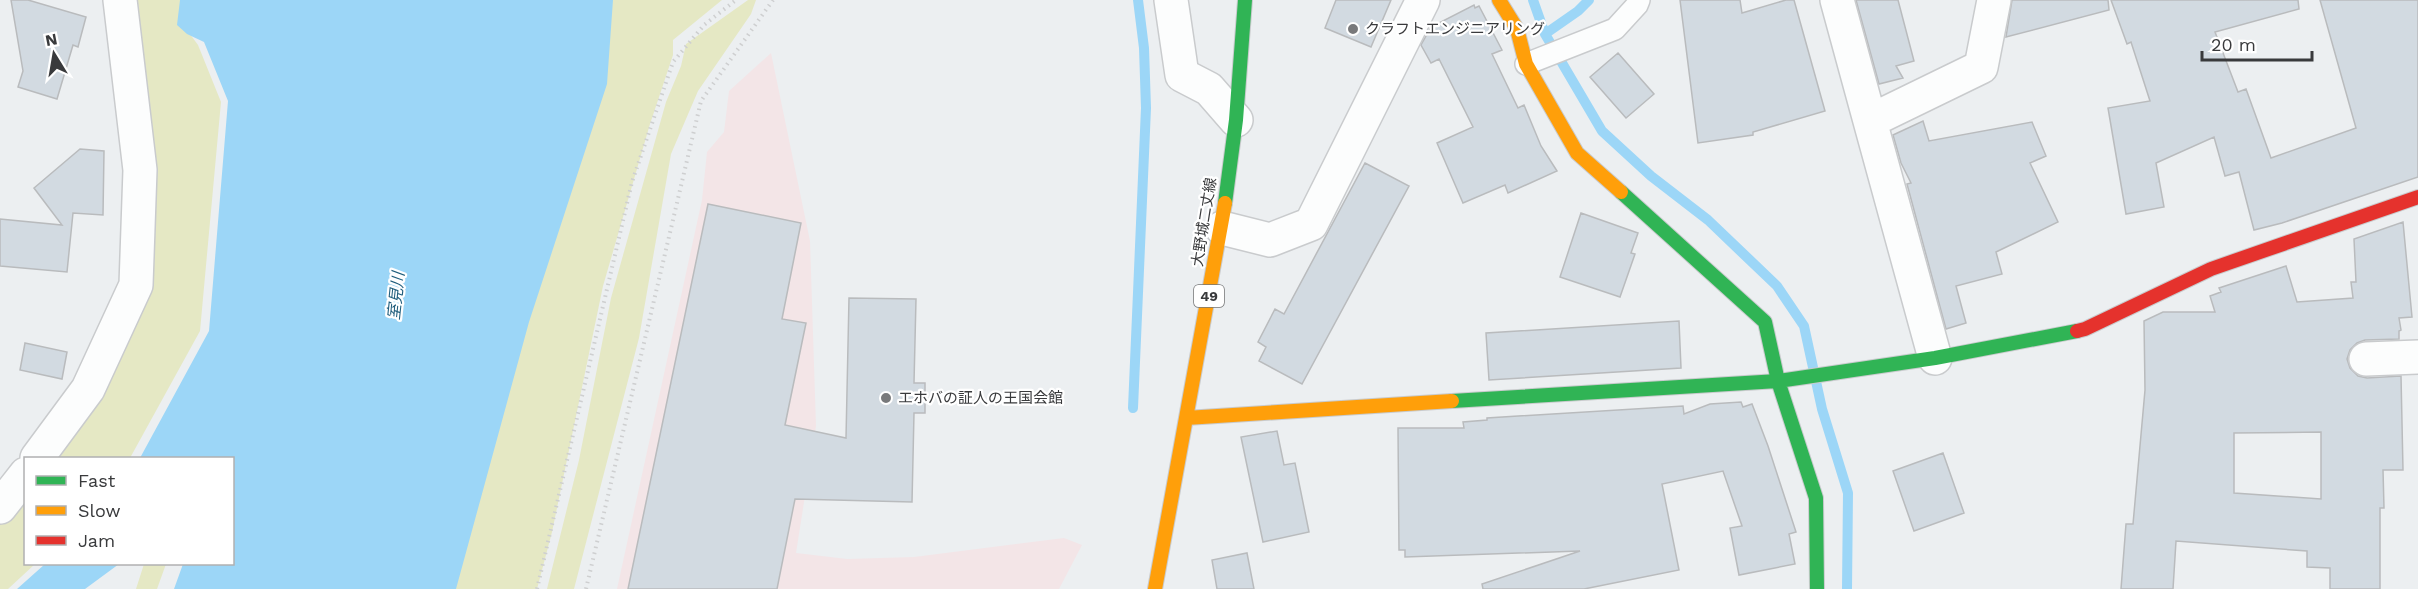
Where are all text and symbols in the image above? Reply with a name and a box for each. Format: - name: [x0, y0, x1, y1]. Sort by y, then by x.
- place label: クラフトエンジニアリング: [1365, 20, 1545, 38]
- marker: クラフトエンジニアリング: [1346, 22, 1360, 36]
- north arrow: [24, 24, 84, 84]
- scale bar: [2202, 24, 2312, 62]
- text: N: [44, 29, 59, 50]
- text: 20 m: [2211, 34, 2256, 55]
- street label: 大野城二丈線: [1188, 176, 1220, 268]
- water label: 室見川: [384, 269, 408, 321]
- road number: 49: [1194, 285, 1224, 307]
- place label: エホバの証人の王国会館: [898, 389, 1063, 407]
- marker: エホバの証人の王国会館: [879, 391, 893, 405]
- legend: [24, 457, 234, 565]
- text: Fast: [78, 470, 116, 491]
- text: Slow: [78, 500, 121, 521]
- text: Jam: [78, 530, 115, 551]

